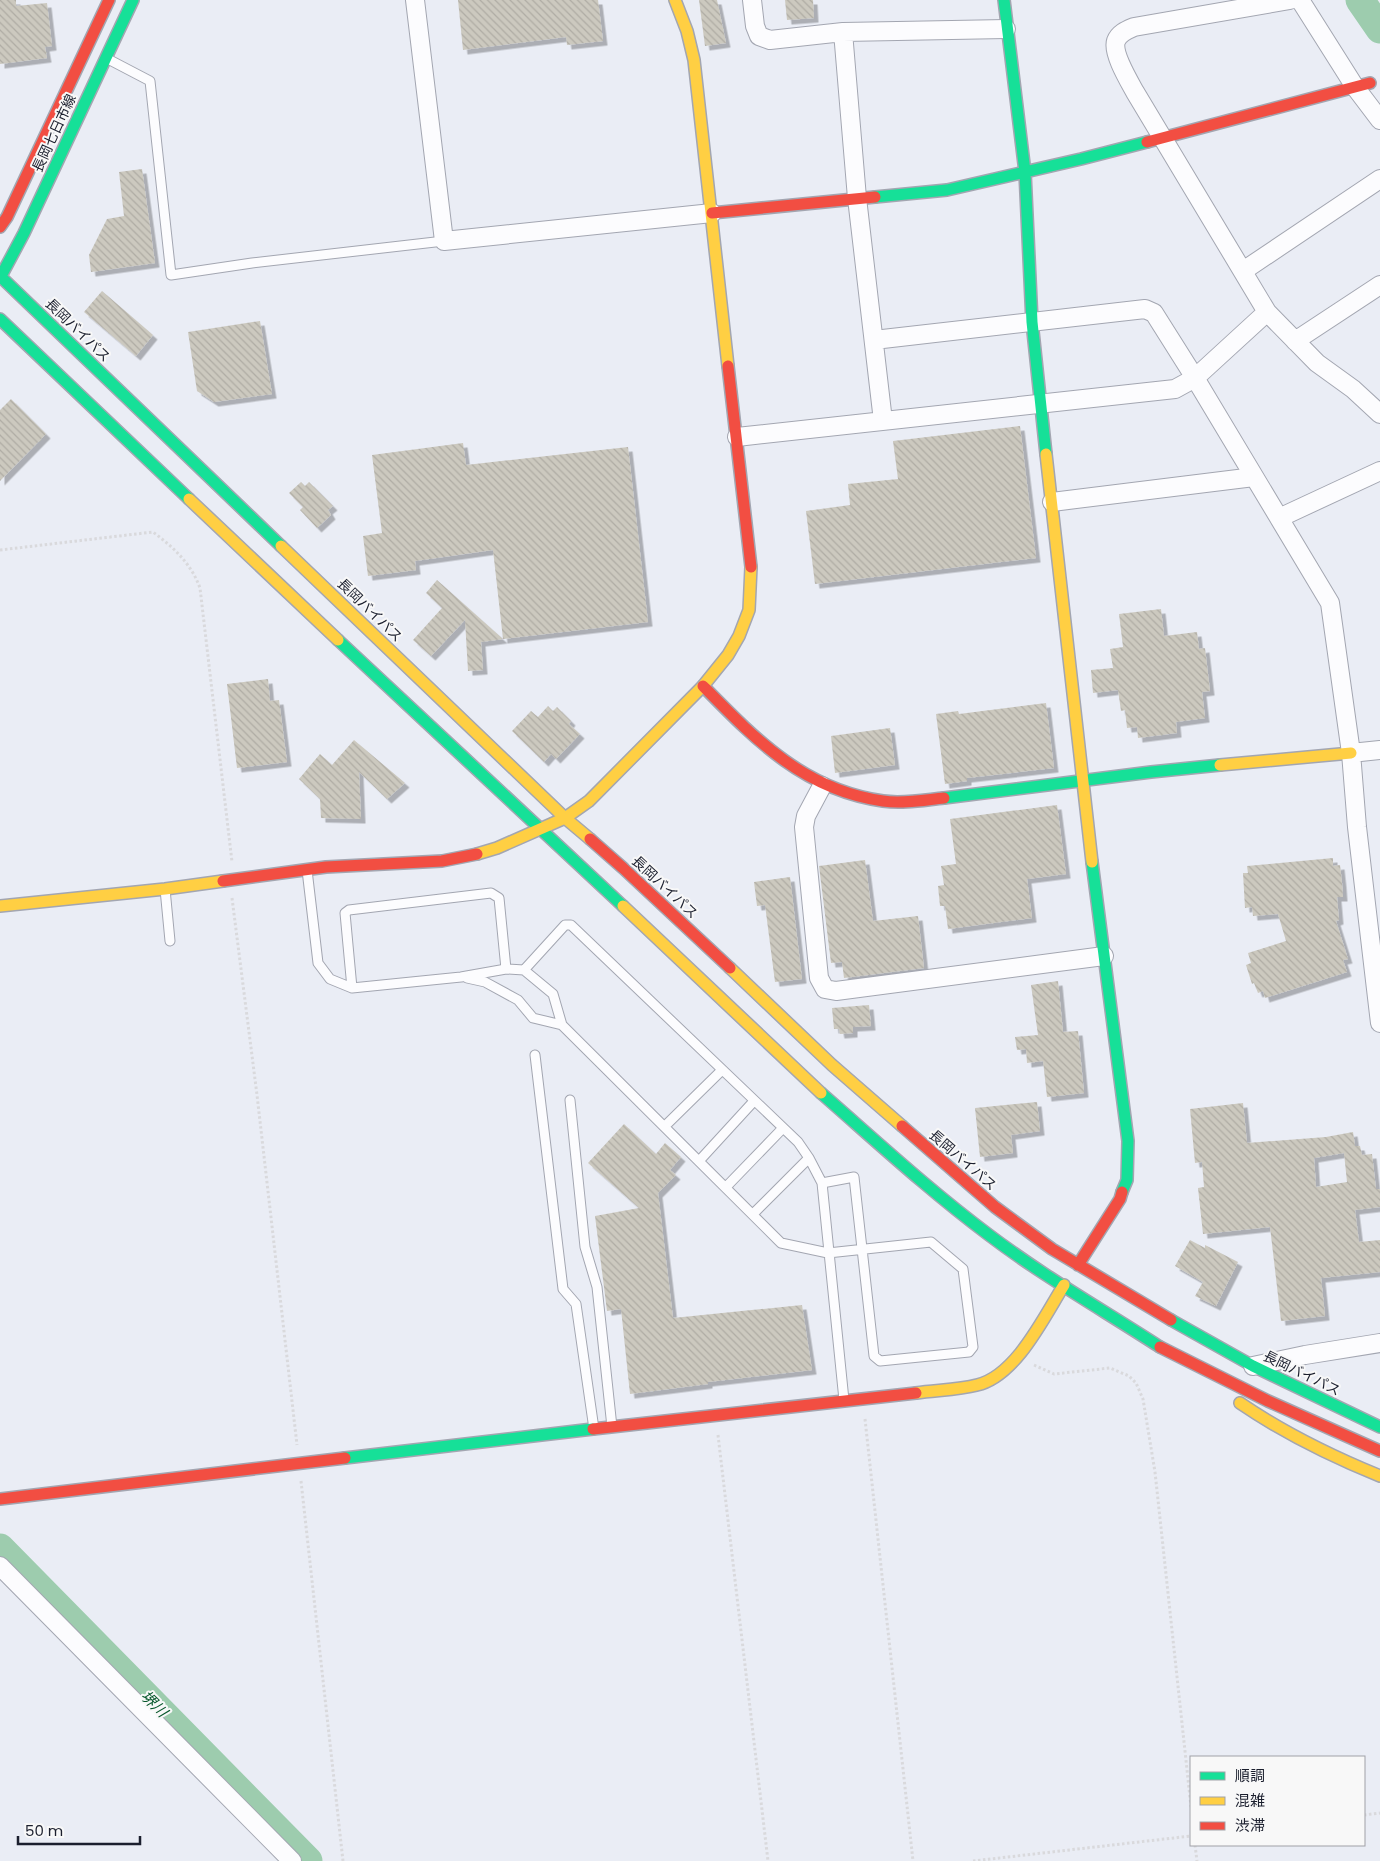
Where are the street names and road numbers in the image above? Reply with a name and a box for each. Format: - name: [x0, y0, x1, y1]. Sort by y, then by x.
- street label: 長岡七日市線: [27, 91, 81, 175]
- street label: 長岡バイパス: [41, 294, 115, 366]
- street label: 長岡バイパス: [333, 574, 407, 646]
- street label: 長岡バイパス: [628, 851, 702, 923]
- street label: 長岡バイパス: [925, 1125, 1001, 1195]
- street label: 長岡バイパス: [1260, 1346, 1344, 1400]

